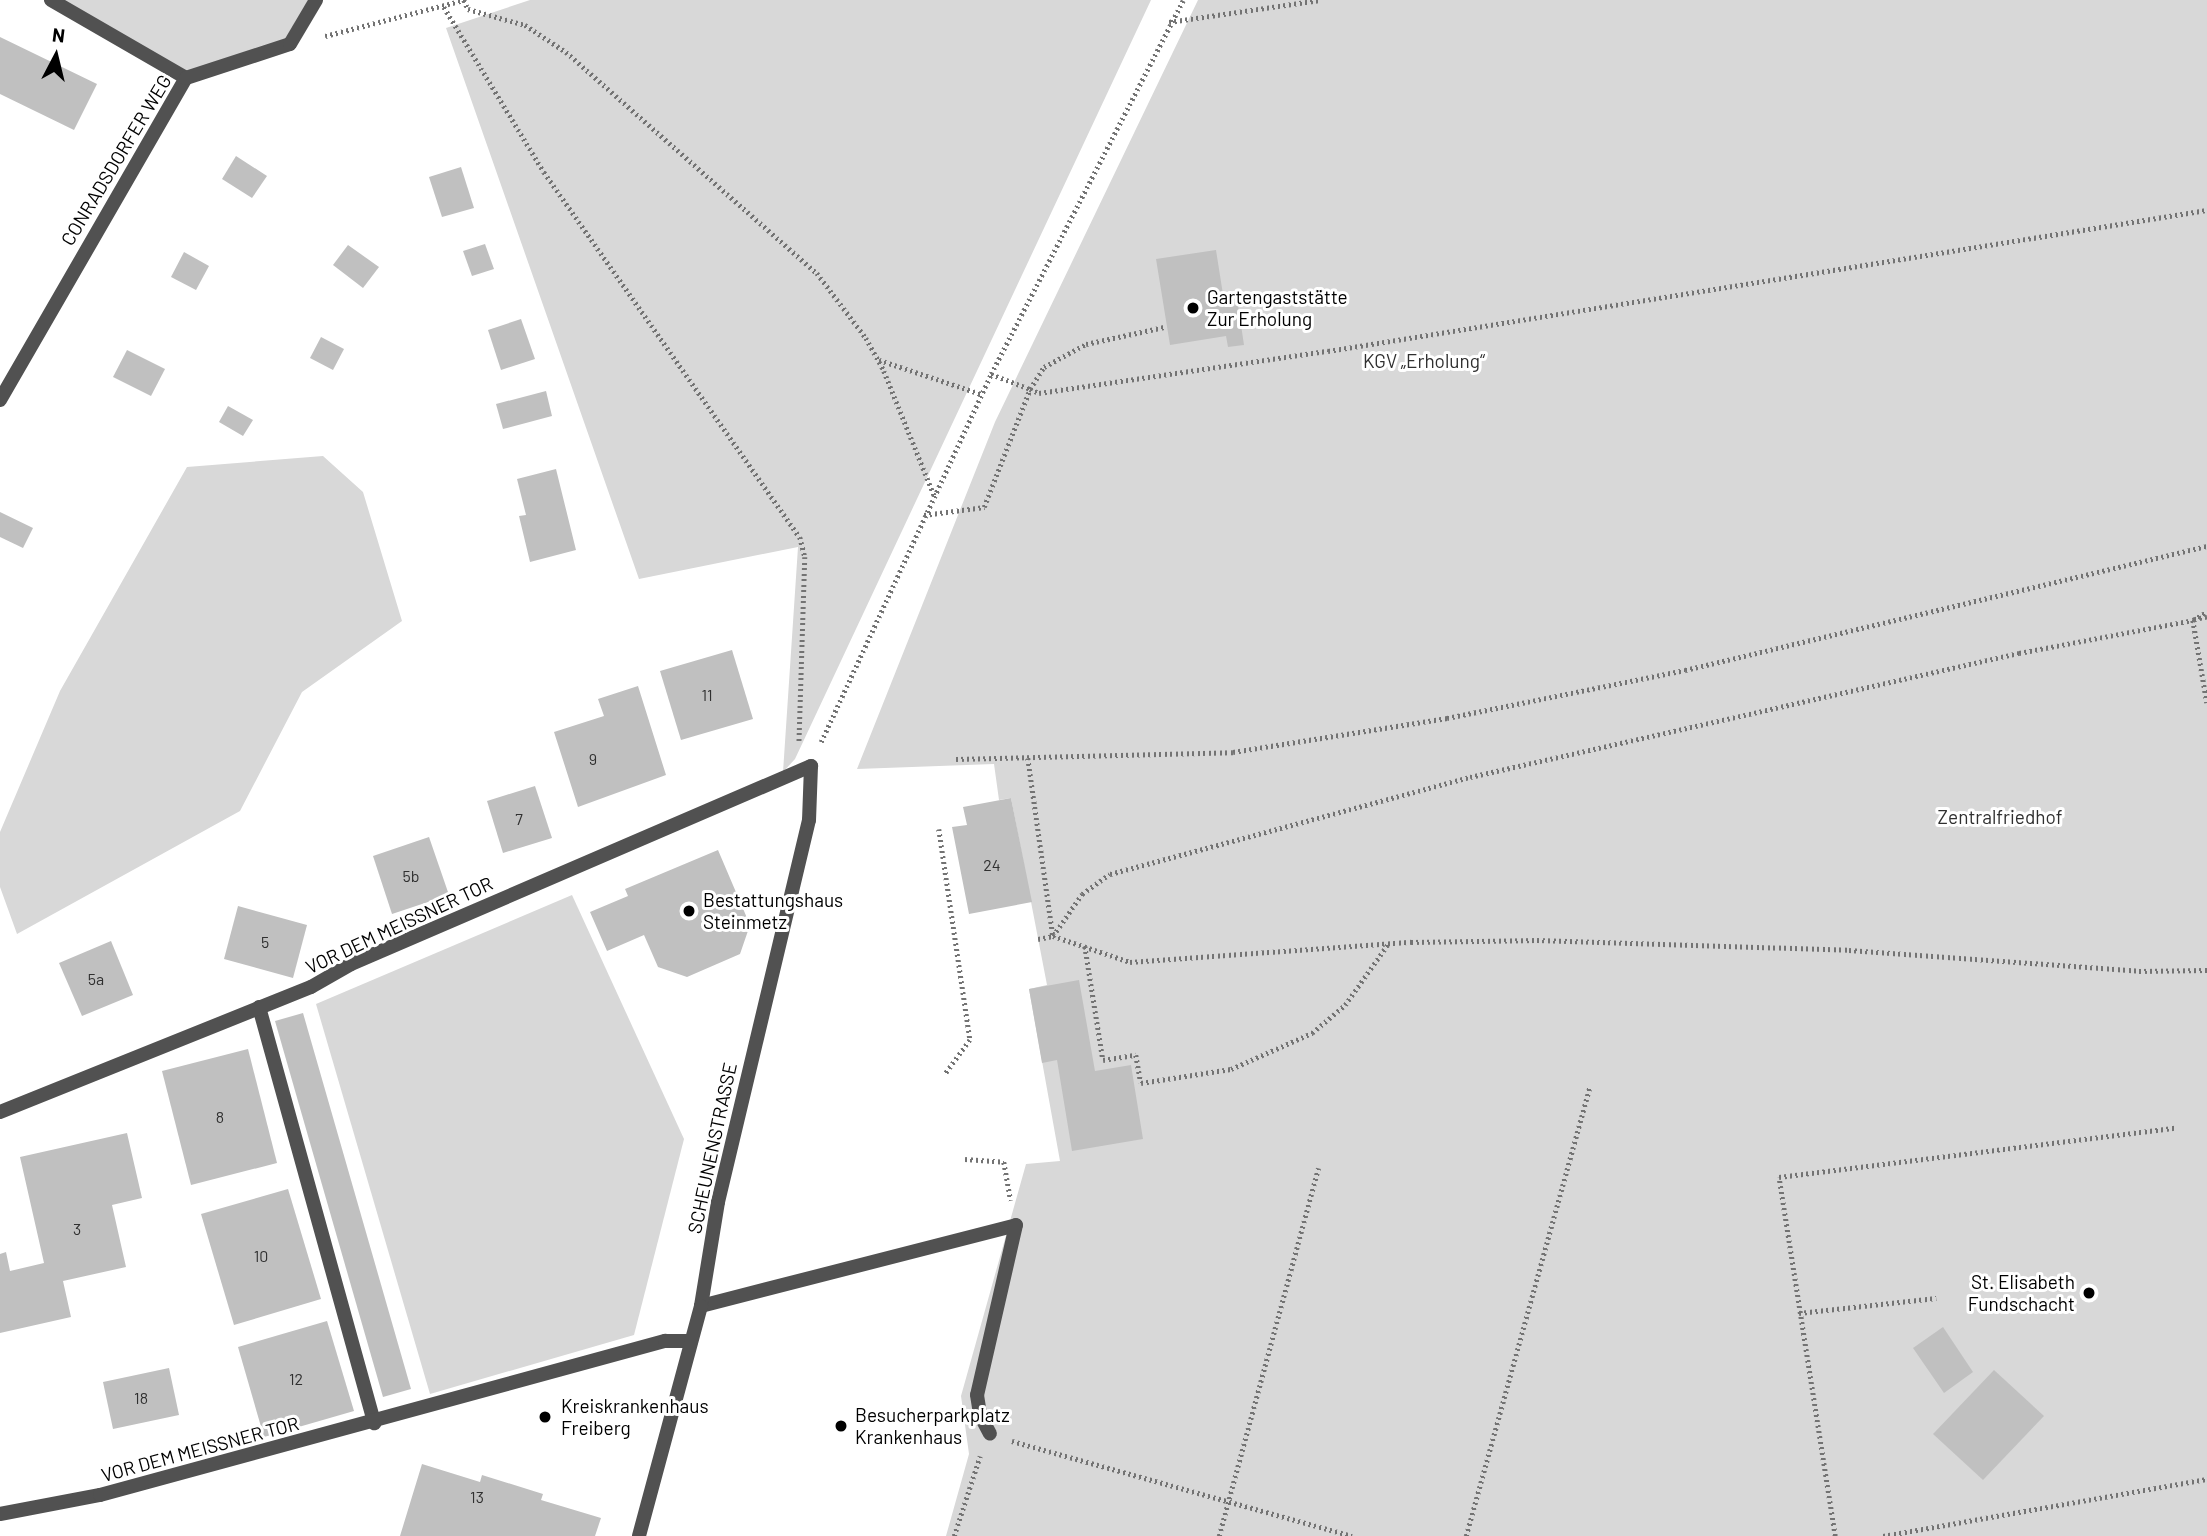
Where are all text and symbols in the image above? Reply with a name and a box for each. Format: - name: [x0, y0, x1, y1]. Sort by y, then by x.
- north arrow: [21, 21, 91, 91]
- text: N: [51, 22, 66, 47]
- street label: CONRADSDORFER WEG: [56, 70, 176, 250]
- place label: Gartengaststätte Zur Erholung: [1207, 286, 1348, 330]
- marker: Gartengaststätte Zur Erholung: [1185, 300, 1201, 316]
- park label: KGV „Erholung“: [1363, 350, 1485, 372]
- house number: 11: [701, 685, 713, 705]
- house number: 9: [589, 749, 597, 769]
- park label: Zentralfriedhof: [1938, 806, 2062, 828]
- house number: 7: [515, 809, 523, 829]
- house number: 24: [983, 855, 1001, 875]
- house number: 5b: [403, 866, 419, 886]
- street label: VOR DEM MEISSNER TOR: [302, 872, 496, 978]
- place label: Bestattungshaus Steinmetz: [703, 889, 843, 933]
- marker: Bestattungshaus Steinmetz: [681, 903, 697, 919]
- house number: 5: [261, 932, 269, 952]
- house number: 5a: [88, 969, 104, 989]
- street label: SCHEUNENSTRASSE: [683, 1060, 741, 1236]
- house number: 8: [216, 1107, 224, 1127]
- house number: 3: [73, 1219, 81, 1239]
- house number: 10: [254, 1246, 268, 1266]
- place label: St. Elisabeth Fundschacht: [1968, 1271, 2075, 1315]
- marker: St. Elisabeth Fundschacht: [2081, 1285, 2097, 1301]
- house number: 12: [289, 1369, 303, 1389]
- house number: 18: [134, 1388, 148, 1408]
- place label: Kreiskrankenhaus Freiberg: [561, 1395, 709, 1439]
- place label: Besucherparkplatz Krankenhaus: [855, 1404, 1010, 1448]
- marker: Kreiskrankenhaus Freiberg: [535, 1407, 555, 1427]
- street label: VOR DEM MEISSNER TOR: [99, 1412, 301, 1486]
- marker: Besucherparkplatz Krankenhaus: [833, 1418, 849, 1434]
- house number: 13: [470, 1487, 484, 1507]

